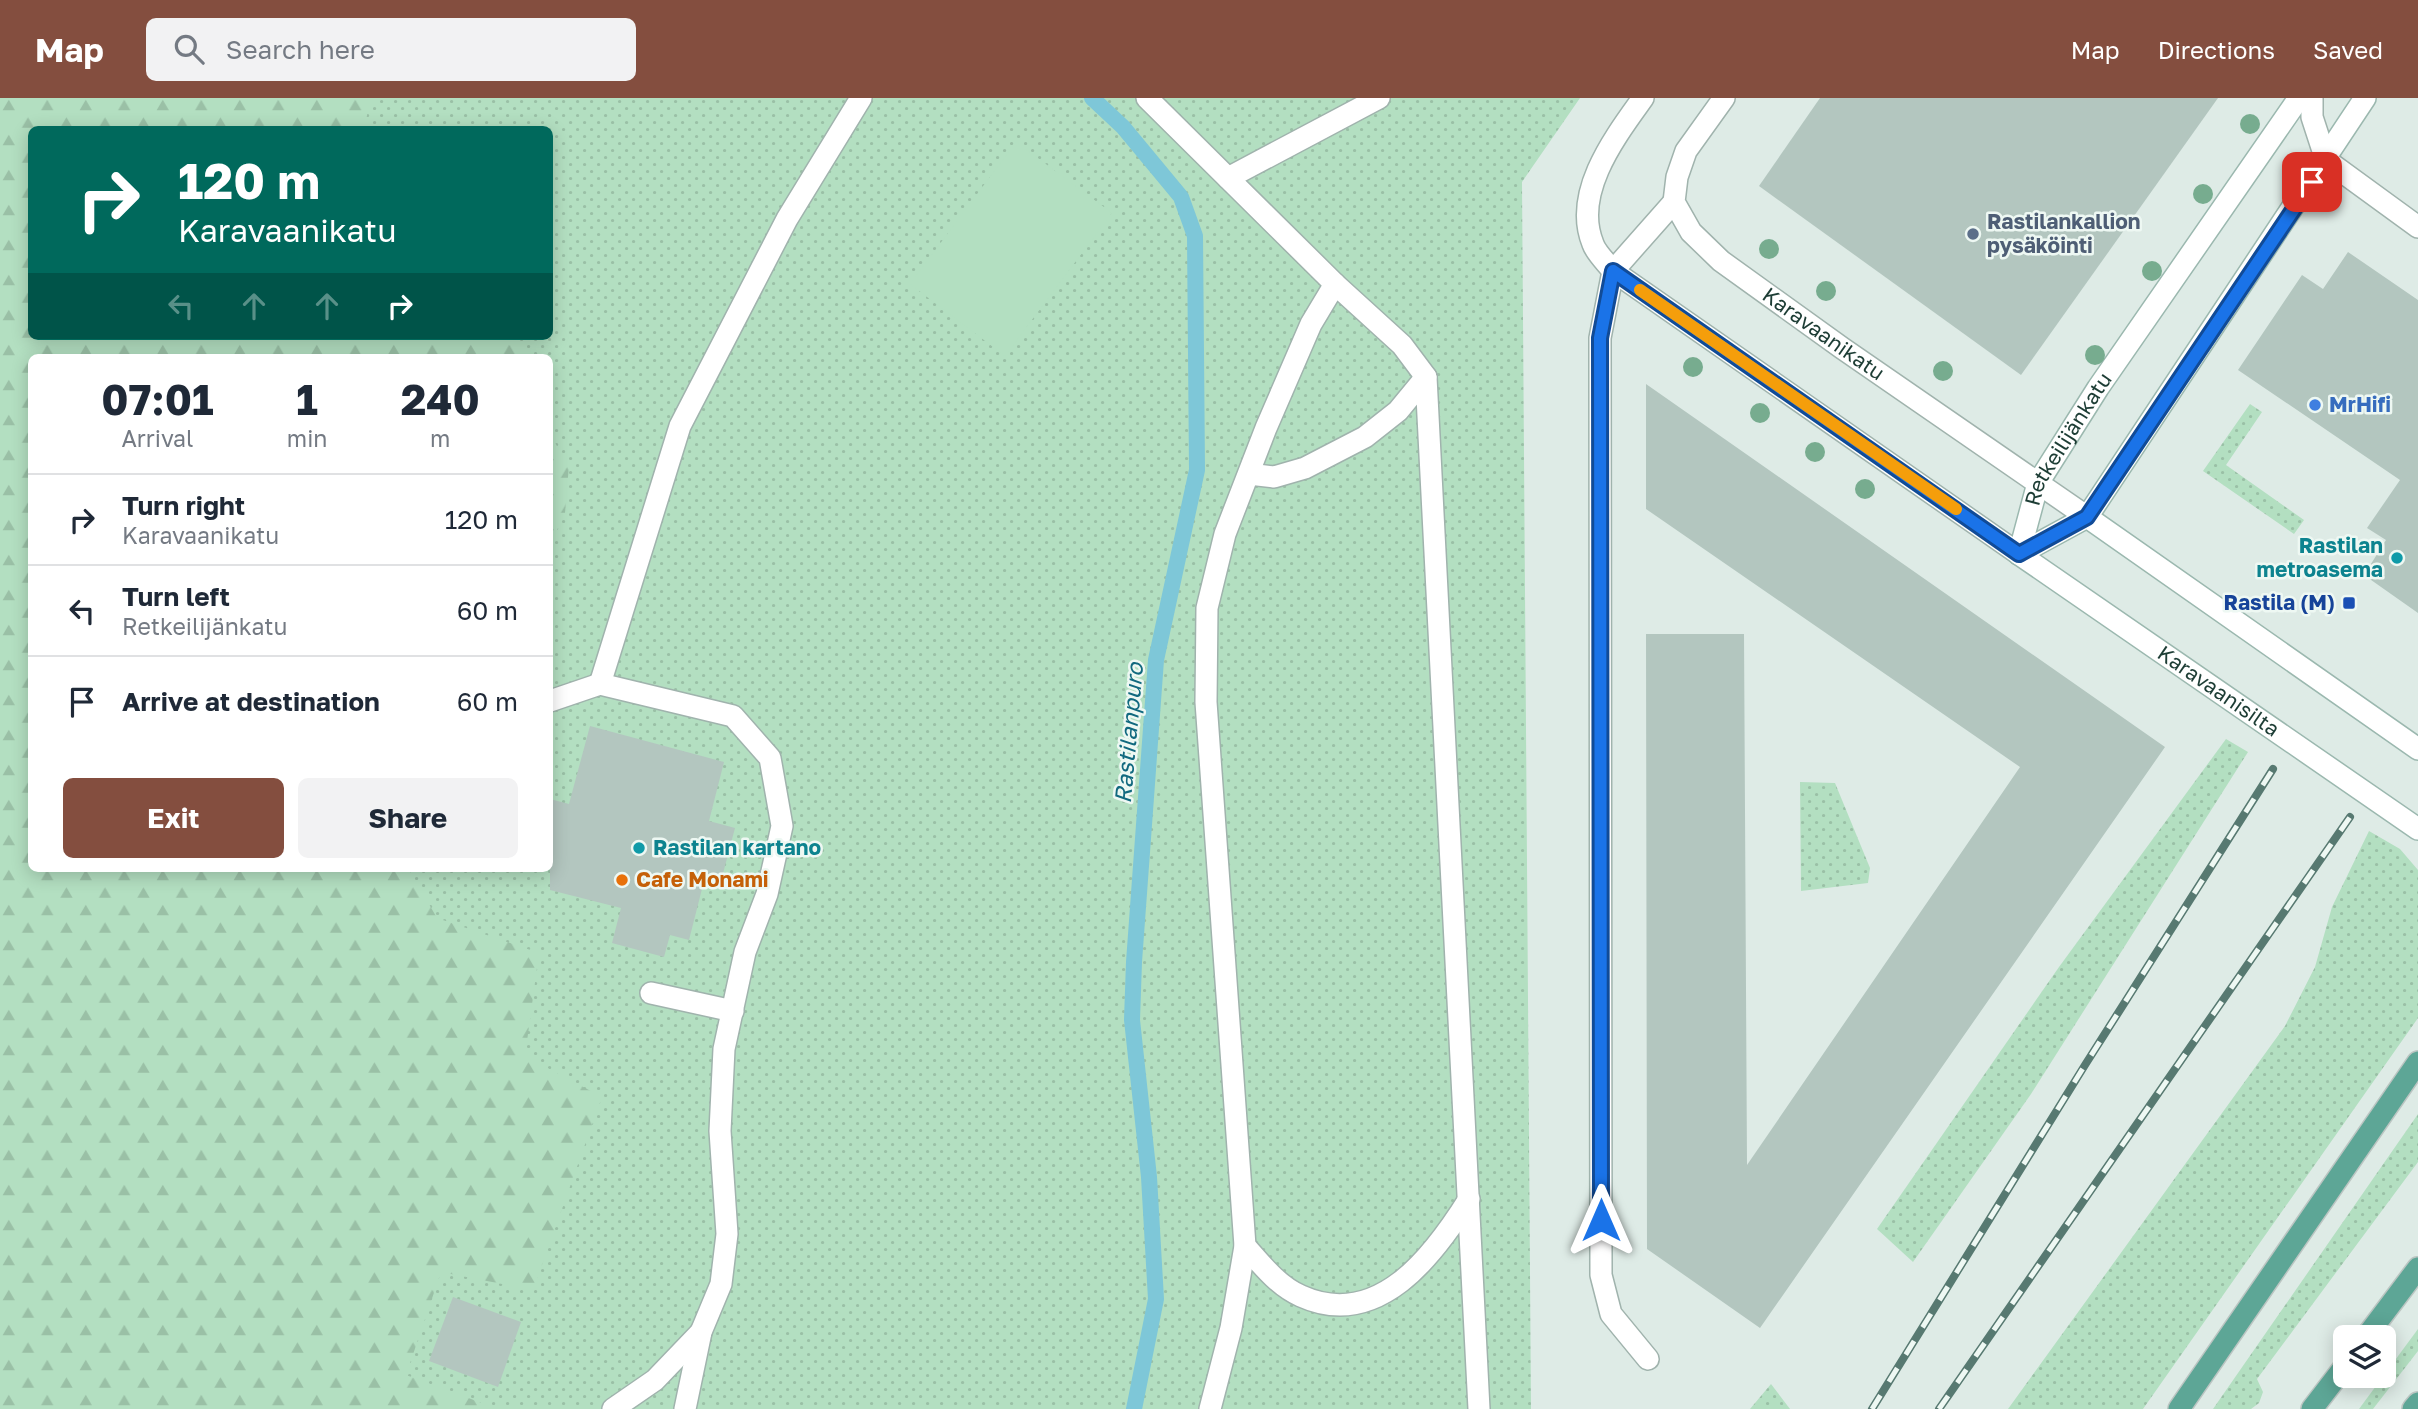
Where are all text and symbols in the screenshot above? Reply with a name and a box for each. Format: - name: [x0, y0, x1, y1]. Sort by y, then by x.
- search box: [146, 18, 636, 81]
- text: Map: [35, 30, 104, 69]
- icon: search: [170, 30, 208, 68]
- text: Search here: [226, 34, 375, 65]
- text: Map: [2071, 35, 2120, 64]
- text: Directions: [2158, 35, 2275, 64]
- text: Saved: [2313, 35, 2383, 64]
- text: 120 m: [178, 151, 320, 210]
- pin: [2282, 152, 2342, 212]
- icon: right: [63, 154, 154, 245]
- icon: arrive: [2293, 163, 2331, 201]
- place label: Rastilankallion pysäköinti: [1987, 208, 2140, 258]
- text: Karavaanikatu: [178, 211, 397, 249]
- marker: Rastilankallion pysäköinti: [1965, 226, 1981, 242]
- street label: Karavaanikatu: [1758, 281, 1890, 385]
- icon: left: [162, 287, 200, 325]
- icon: ahead: [235, 287, 273, 325]
- icon: ahead: [308, 287, 346, 325]
- icon: right: [381, 287, 419, 325]
- street label: Retkeilijänkatu: [2019, 367, 2117, 508]
- text: 07:01: [101, 374, 214, 424]
- text: 1: [296, 374, 318, 424]
- text: 240: [401, 374, 480, 424]
- place label: MrHifi: [2329, 391, 2391, 417]
- marker: MrHifi: [2307, 397, 2323, 413]
- text: Arrival: [121, 424, 193, 452]
- text: min: [287, 424, 328, 452]
- text: m: [430, 424, 450, 452]
- text: Turn right: [122, 490, 245, 521]
- icon: right: [63, 501, 101, 539]
- text: 120 m: [445, 504, 518, 535]
- text: Karavaanikatu: [122, 521, 279, 549]
- place label: Rastilan metroasema: [2257, 532, 2383, 582]
- marker: Rastilan metroasema: [2389, 550, 2405, 566]
- text: Turn left: [122, 581, 230, 612]
- place label: Rastila (M): [2224, 589, 2335, 615]
- icon: left: [63, 592, 101, 630]
- text: 60 m: [457, 595, 518, 626]
- marker: Rastila (M): [2341, 595, 2357, 611]
- text: Retkeilijänkatu: [122, 612, 287, 640]
- street label: Karavaanisilta: [2153, 639, 2285, 742]
- water label: Rastilanpuro: [1108, 660, 1148, 804]
- icon: arrive: [63, 683, 101, 721]
- text: Arrive at destination: [122, 686, 380, 717]
- text: 60 m: [457, 686, 518, 717]
- button: Exit: [63, 778, 284, 858]
- button: Share: [298, 778, 518, 858]
- place label: Rastilan kartano: [653, 834, 821, 860]
- marker: Rastilan kartano: [631, 840, 647, 856]
- place label: Cafe Monami: [636, 866, 769, 892]
- marker: Cafe Monami: [614, 872, 630, 888]
- position arrow: [1564, 1183, 1638, 1257]
- map controls: [2333, 1325, 2396, 1388]
- button: layers: [2333, 1325, 2396, 1388]

